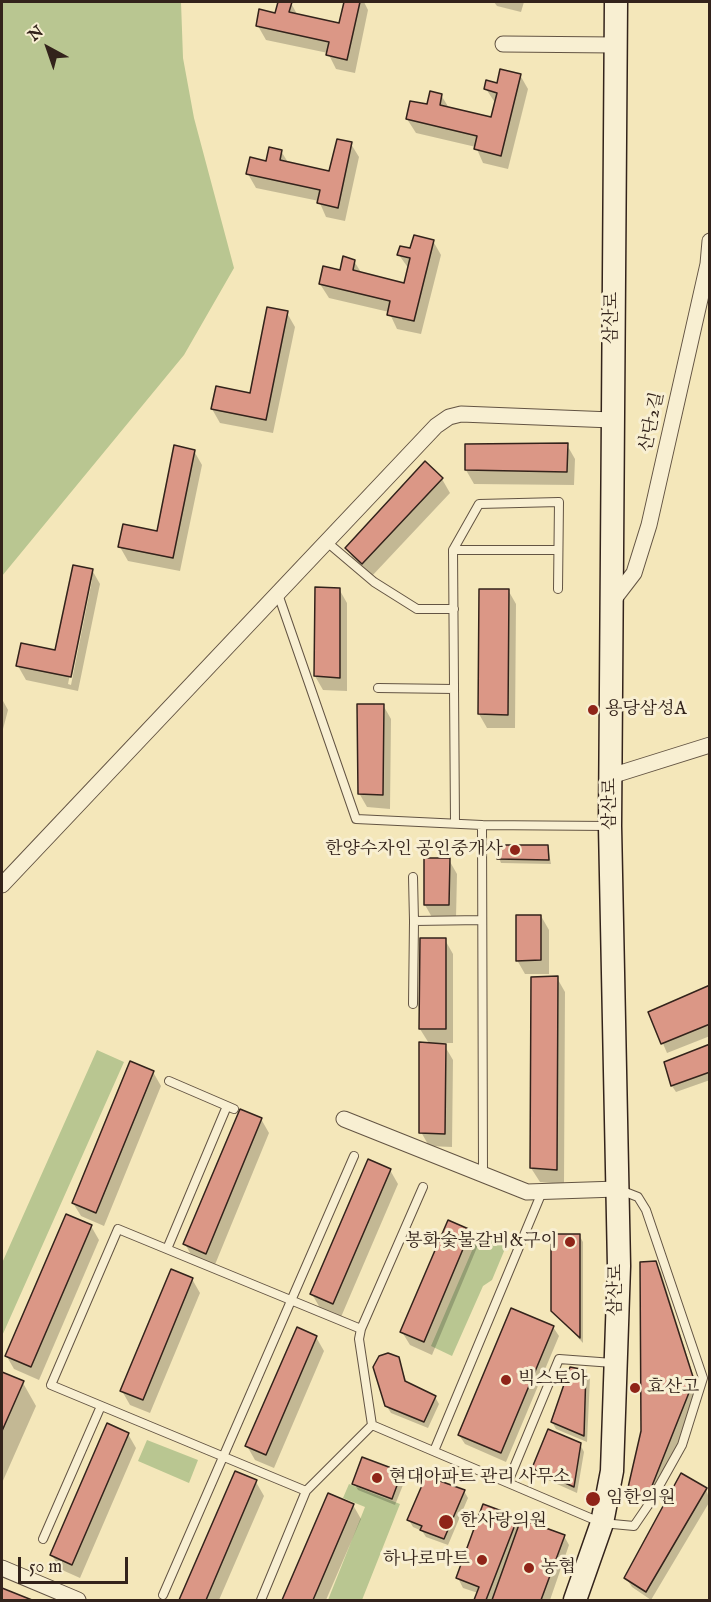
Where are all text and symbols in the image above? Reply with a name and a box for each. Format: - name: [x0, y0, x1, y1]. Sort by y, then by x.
- north arrow: [18, 18, 78, 78]
- text: N: [25, 22, 48, 46]
- street label: 삼산로: [602, 292, 624, 344]
- street label: 산단2길: [636, 390, 670, 454]
- place label: 용당삼성A: [605, 699, 687, 721]
- marker: 용당삼성A: [586, 703, 600, 717]
- street label: 삼산로: [600, 778, 622, 830]
- place label: 한양수자인 공인중개사: [325, 839, 503, 861]
- marker: 한양수자인 공인중개사: [508, 843, 522, 857]
- place label: 봉화숯불갈비&구이: [405, 1231, 558, 1253]
- marker: 봉화숯불갈비&구이: [563, 1235, 577, 1249]
- street label: 삼산로: [606, 1264, 628, 1316]
- place label: 빅스토아: [518, 1369, 588, 1391]
- marker: 빅스토아: [499, 1373, 513, 1387]
- place label: 효산고: [647, 1377, 699, 1399]
- marker: 효산고: [628, 1381, 642, 1395]
- place label: 현대아파트 관리 사무소: [389, 1467, 571, 1489]
- marker: 현대아파트 관리 사무소: [370, 1471, 384, 1485]
- place label: 임한의원: [606, 1488, 676, 1510]
- marker: 임한의원: [584, 1490, 602, 1508]
- place label: 한사랑의원: [460, 1511, 547, 1533]
- marker: 한사랑의원: [437, 1513, 455, 1531]
- scale bar: [21, 1545, 130, 1583]
- place label: 하나로마트: [383, 1549, 470, 1571]
- marker: 하나로마트: [475, 1553, 489, 1567]
- text: 50 m: [29, 1556, 62, 1579]
- place label: 농협: [541, 1557, 576, 1579]
- marker: 농협: [522, 1561, 536, 1575]

